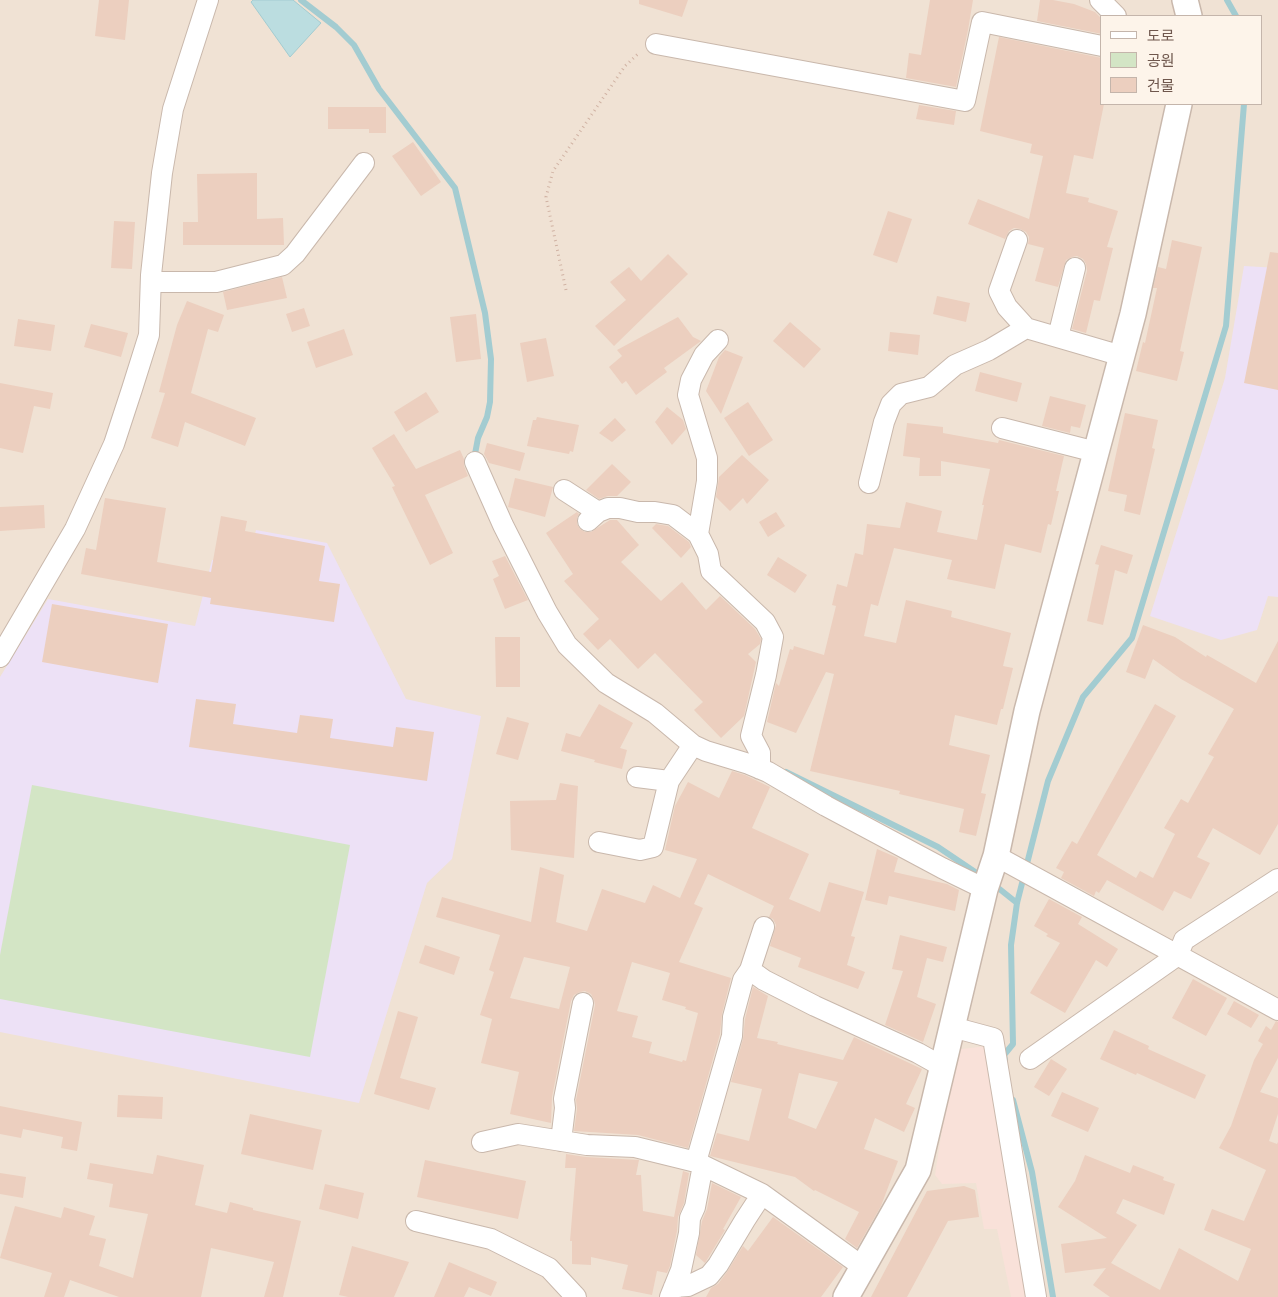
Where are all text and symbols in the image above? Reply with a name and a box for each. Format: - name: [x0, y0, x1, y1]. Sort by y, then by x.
- legend: [1100, 15, 1263, 105]
- text: 도로: [1147, 27, 1175, 45]
- text: 공원: [1147, 52, 1175, 70]
- text: 건물: [1147, 77, 1175, 95]

